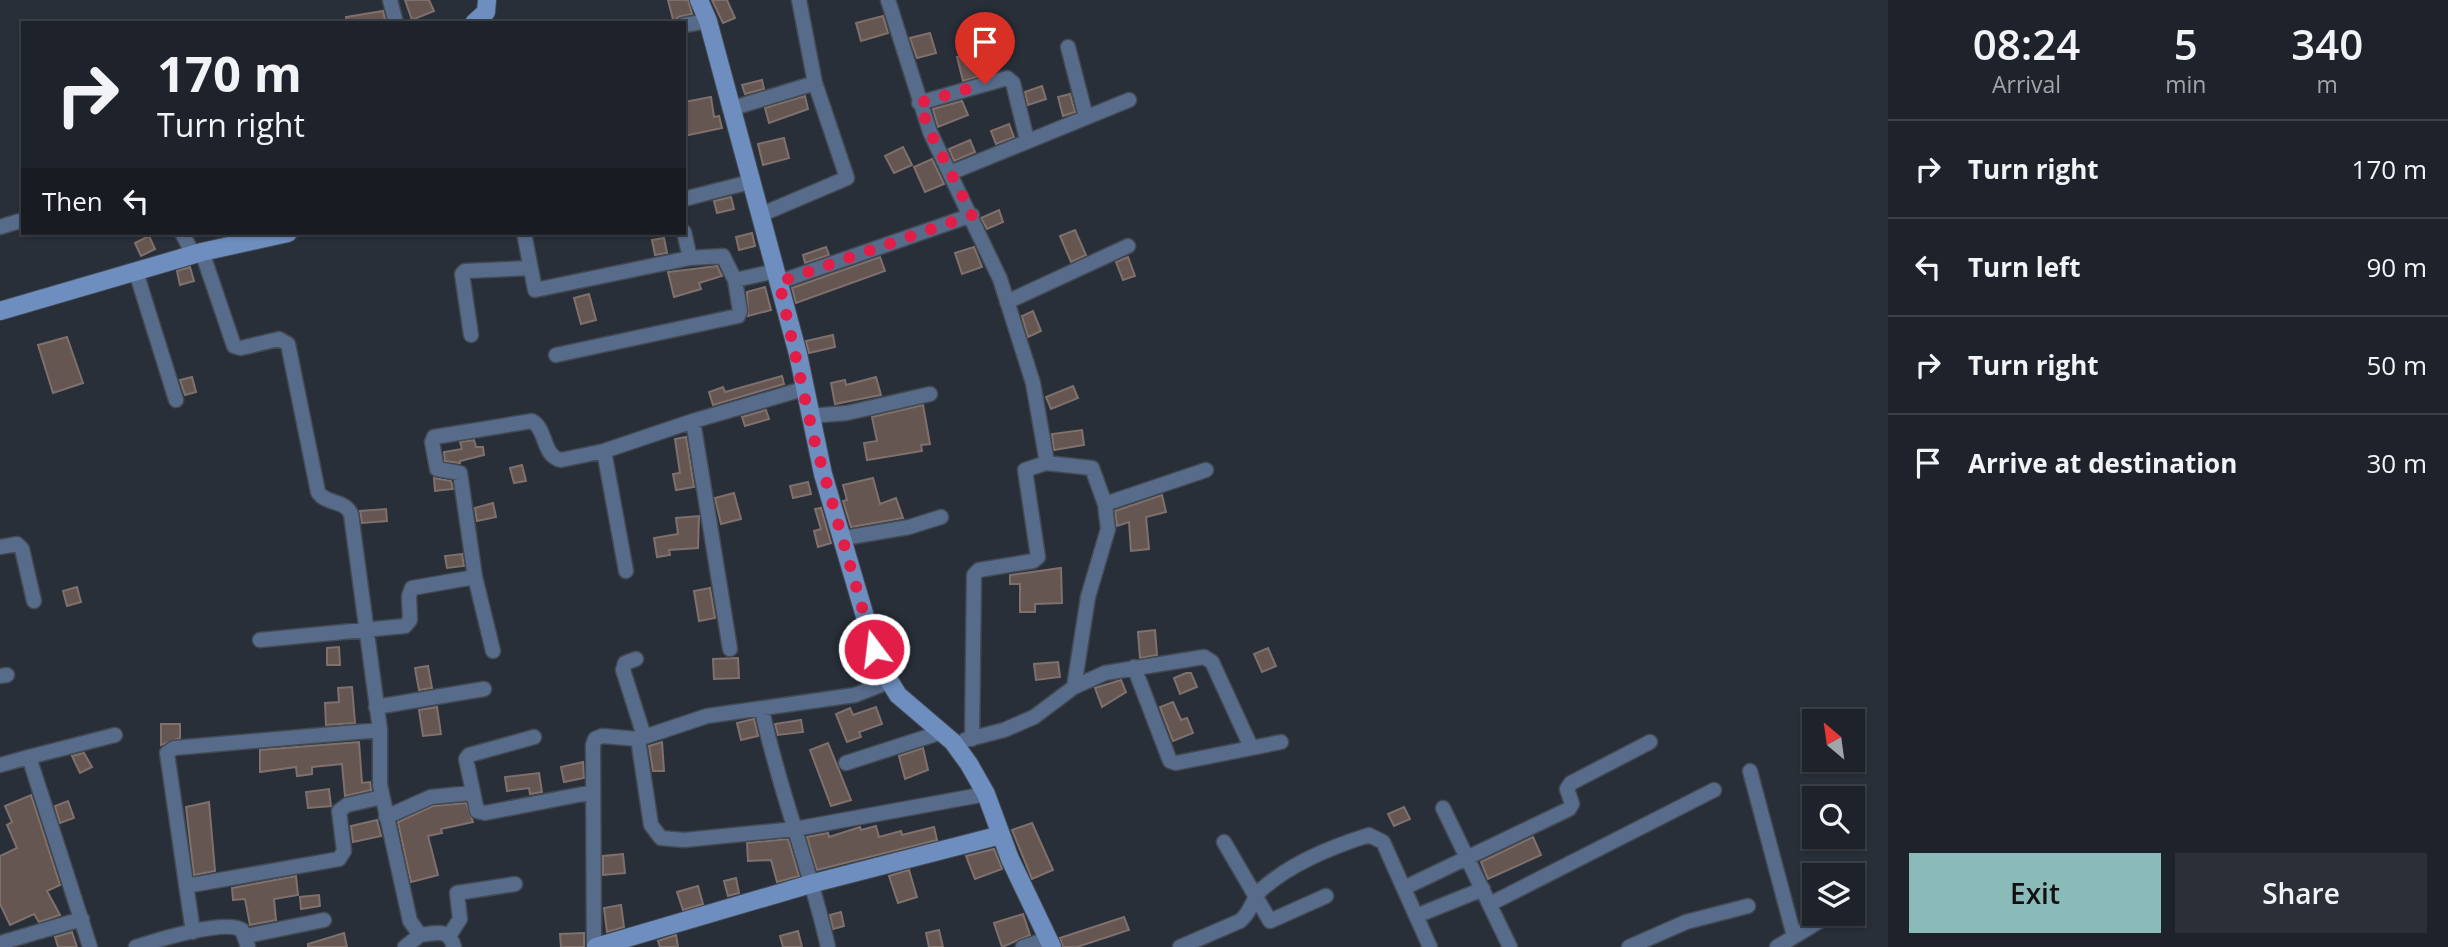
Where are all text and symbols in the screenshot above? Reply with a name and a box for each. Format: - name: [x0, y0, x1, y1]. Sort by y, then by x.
- pin: [955, 12.0, 1015, 84]
- text: 08:24: [1973, 15, 2080, 72]
- text: 5: [2174, 15, 2198, 72]
- text: 340: [2291, 15, 2363, 72]
- icon: arrive: [966, 23, 1004, 61]
- text: 170 m: [157, 40, 302, 106]
- icon: right: [42, 49, 133, 140]
- text: Arrival: [1992, 68, 2061, 100]
- text: min: [2165, 68, 2206, 100]
- text: m: [2317, 68, 2338, 100]
- text: Turn right: [157, 103, 305, 146]
- icon: right: [1909, 150, 1947, 188]
- text: Turn right: [1968, 151, 2099, 187]
- text: 170 m: [2352, 151, 2427, 187]
- icon: left: [117, 182, 155, 220]
- text: Then: [42, 183, 103, 219]
- icon: left: [1909, 248, 1947, 286]
- text: Turn left: [1968, 249, 2080, 285]
- text: 90 m: [2366, 249, 2427, 285]
- icon: right: [1909, 346, 1947, 384]
- text: Turn right: [1968, 347, 2099, 383]
- text: 50 m: [2366, 347, 2427, 383]
- icon: arrive: [1909, 444, 1947, 482]
- text: Arrive at destination: [1968, 445, 2237, 481]
- text: 30 m: [2366, 445, 2427, 481]
- position arrow: [837, 612, 911, 686]
- north arrow: [1802, 709, 1866, 772]
- map controls: [1802, 709, 1865, 926]
- button: search: [1802, 786, 1865, 849]
- button: Exit: [1909, 853, 2161, 933]
- button: Share: [2175, 853, 2427, 933]
- button: layers: [1802, 863, 1865, 926]

